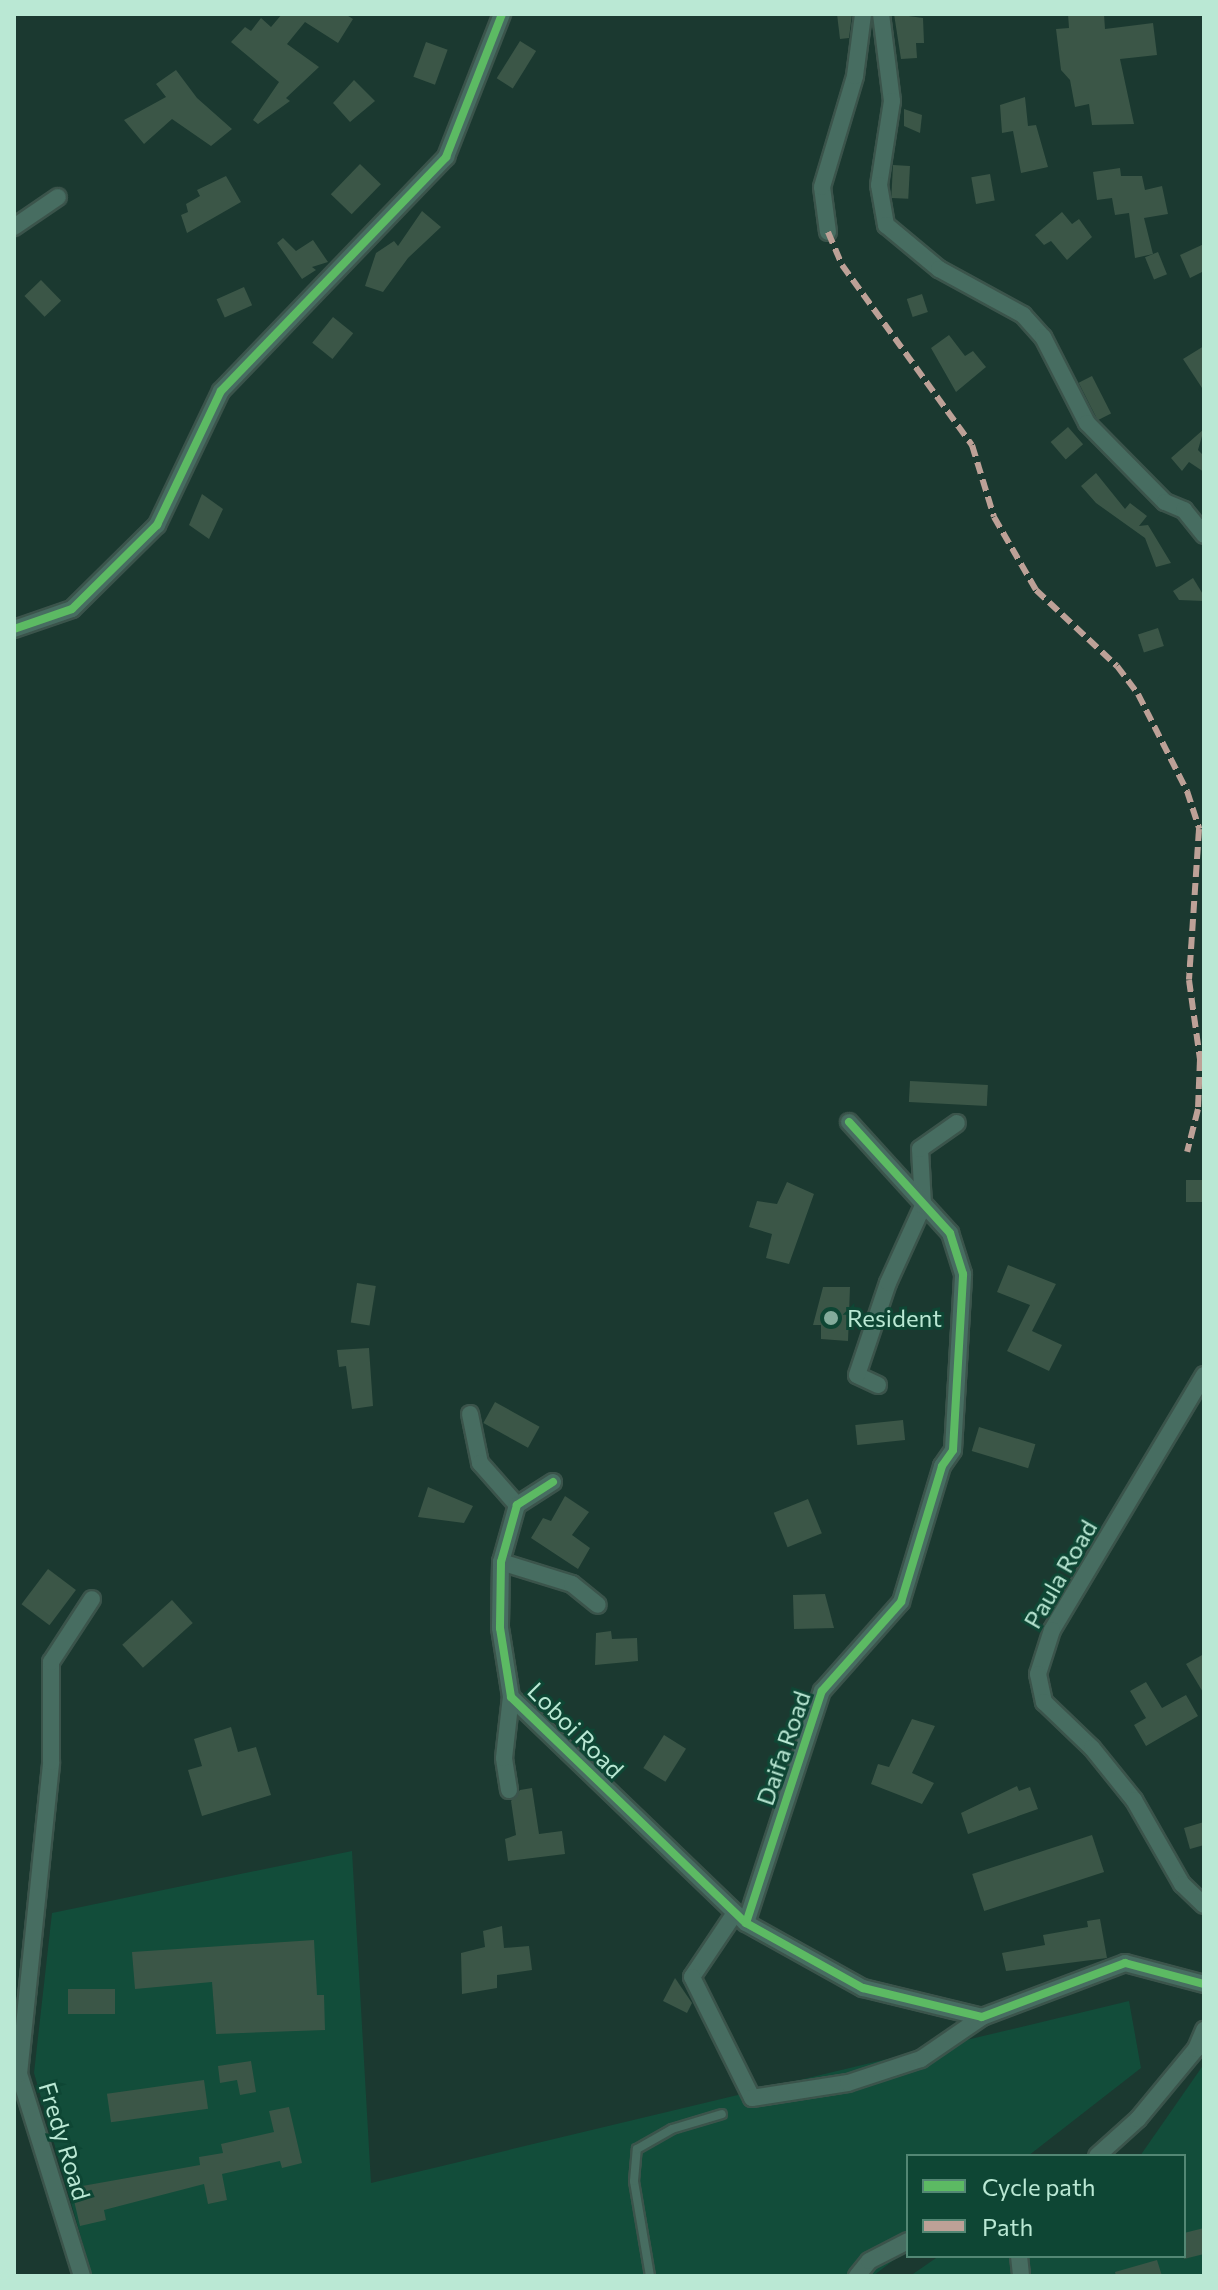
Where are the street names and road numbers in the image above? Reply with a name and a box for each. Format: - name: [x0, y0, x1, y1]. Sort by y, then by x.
- street label: Paula Road: [1017, 1515, 1103, 1633]
- street label: Loboi Road: [522, 1676, 630, 1784]
- street label: Daifa Road: [750, 1687, 816, 1809]
- street label: Fredy Road: [33, 2078, 97, 2204]

